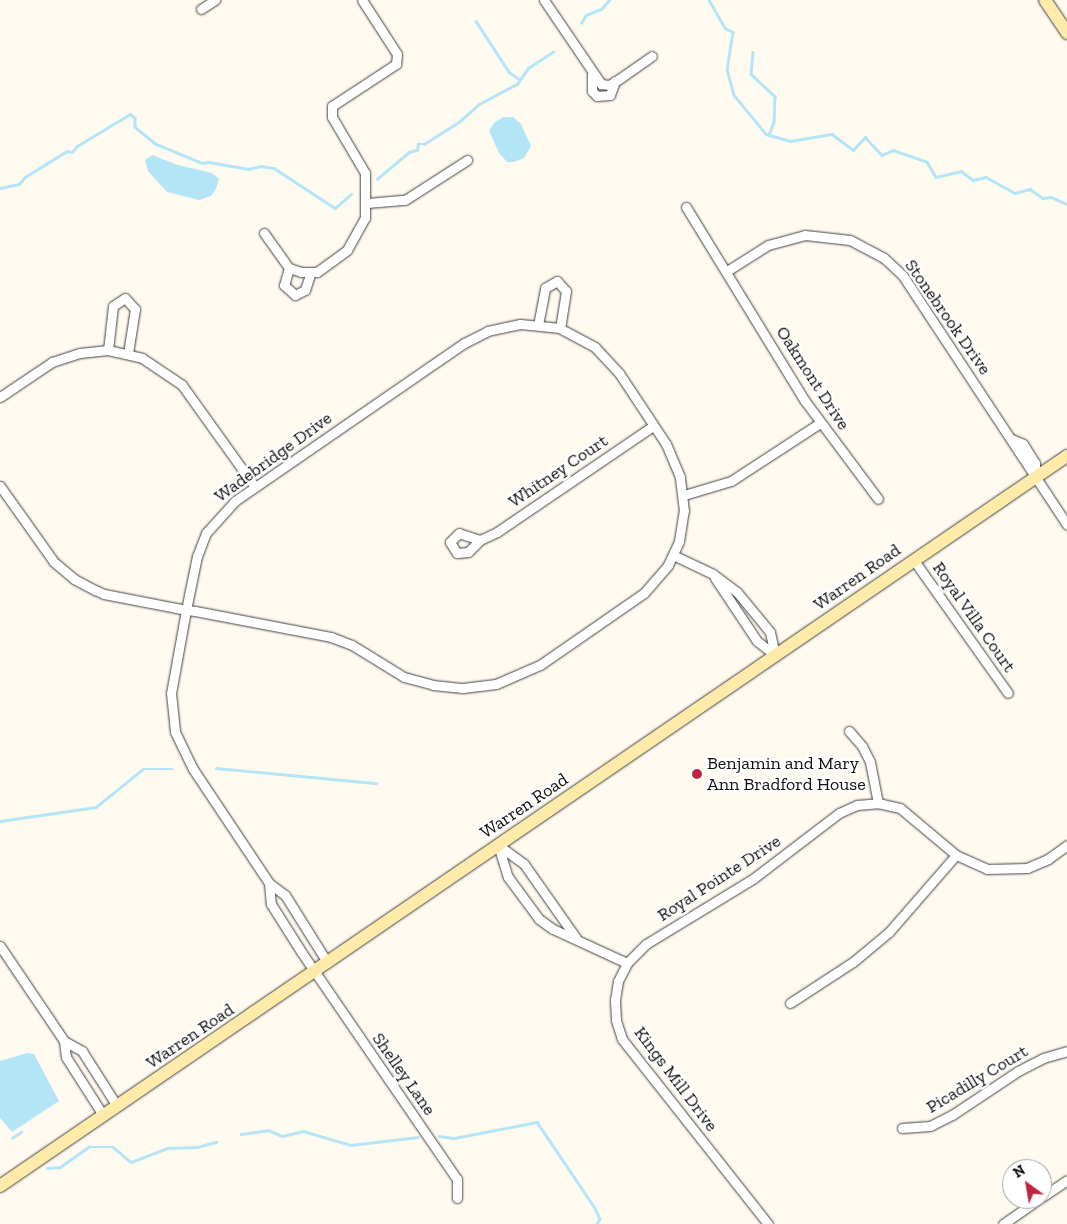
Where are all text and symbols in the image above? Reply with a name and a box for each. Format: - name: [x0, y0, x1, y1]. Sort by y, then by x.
- street label: Stonebrook Drive: [900, 255, 996, 379]
- street label: Oakmont Drive: [771, 322, 855, 434]
- street label: Wadebridge Drive: [210, 407, 336, 507]
- street label: Whitney Court: [504, 430, 612, 512]
- street label: Warren Road: [809, 539, 905, 615]
- street label: Royal Villa Court: [928, 557, 1020, 677]
- place label: Benjamin and Mary Ann Bradford House: [707, 753, 866, 796]
- marker: Benjamin and Mary Ann Bradford House: [691, 768, 703, 780]
- street label: Warren Road: [476, 769, 572, 843]
- street label: Royal Pointe Drive: [653, 830, 785, 926]
- street label: Warren Road: [142, 999, 238, 1073]
- street label: Kings Mill Drive: [630, 1022, 722, 1136]
- street label: Shelley Lane: [368, 1028, 440, 1120]
- street label: Picadilly Court: [922, 1040, 1032, 1118]
- north arrow: [1002, 1159, 1052, 1209]
- text: N: [1010, 1162, 1028, 1182]

